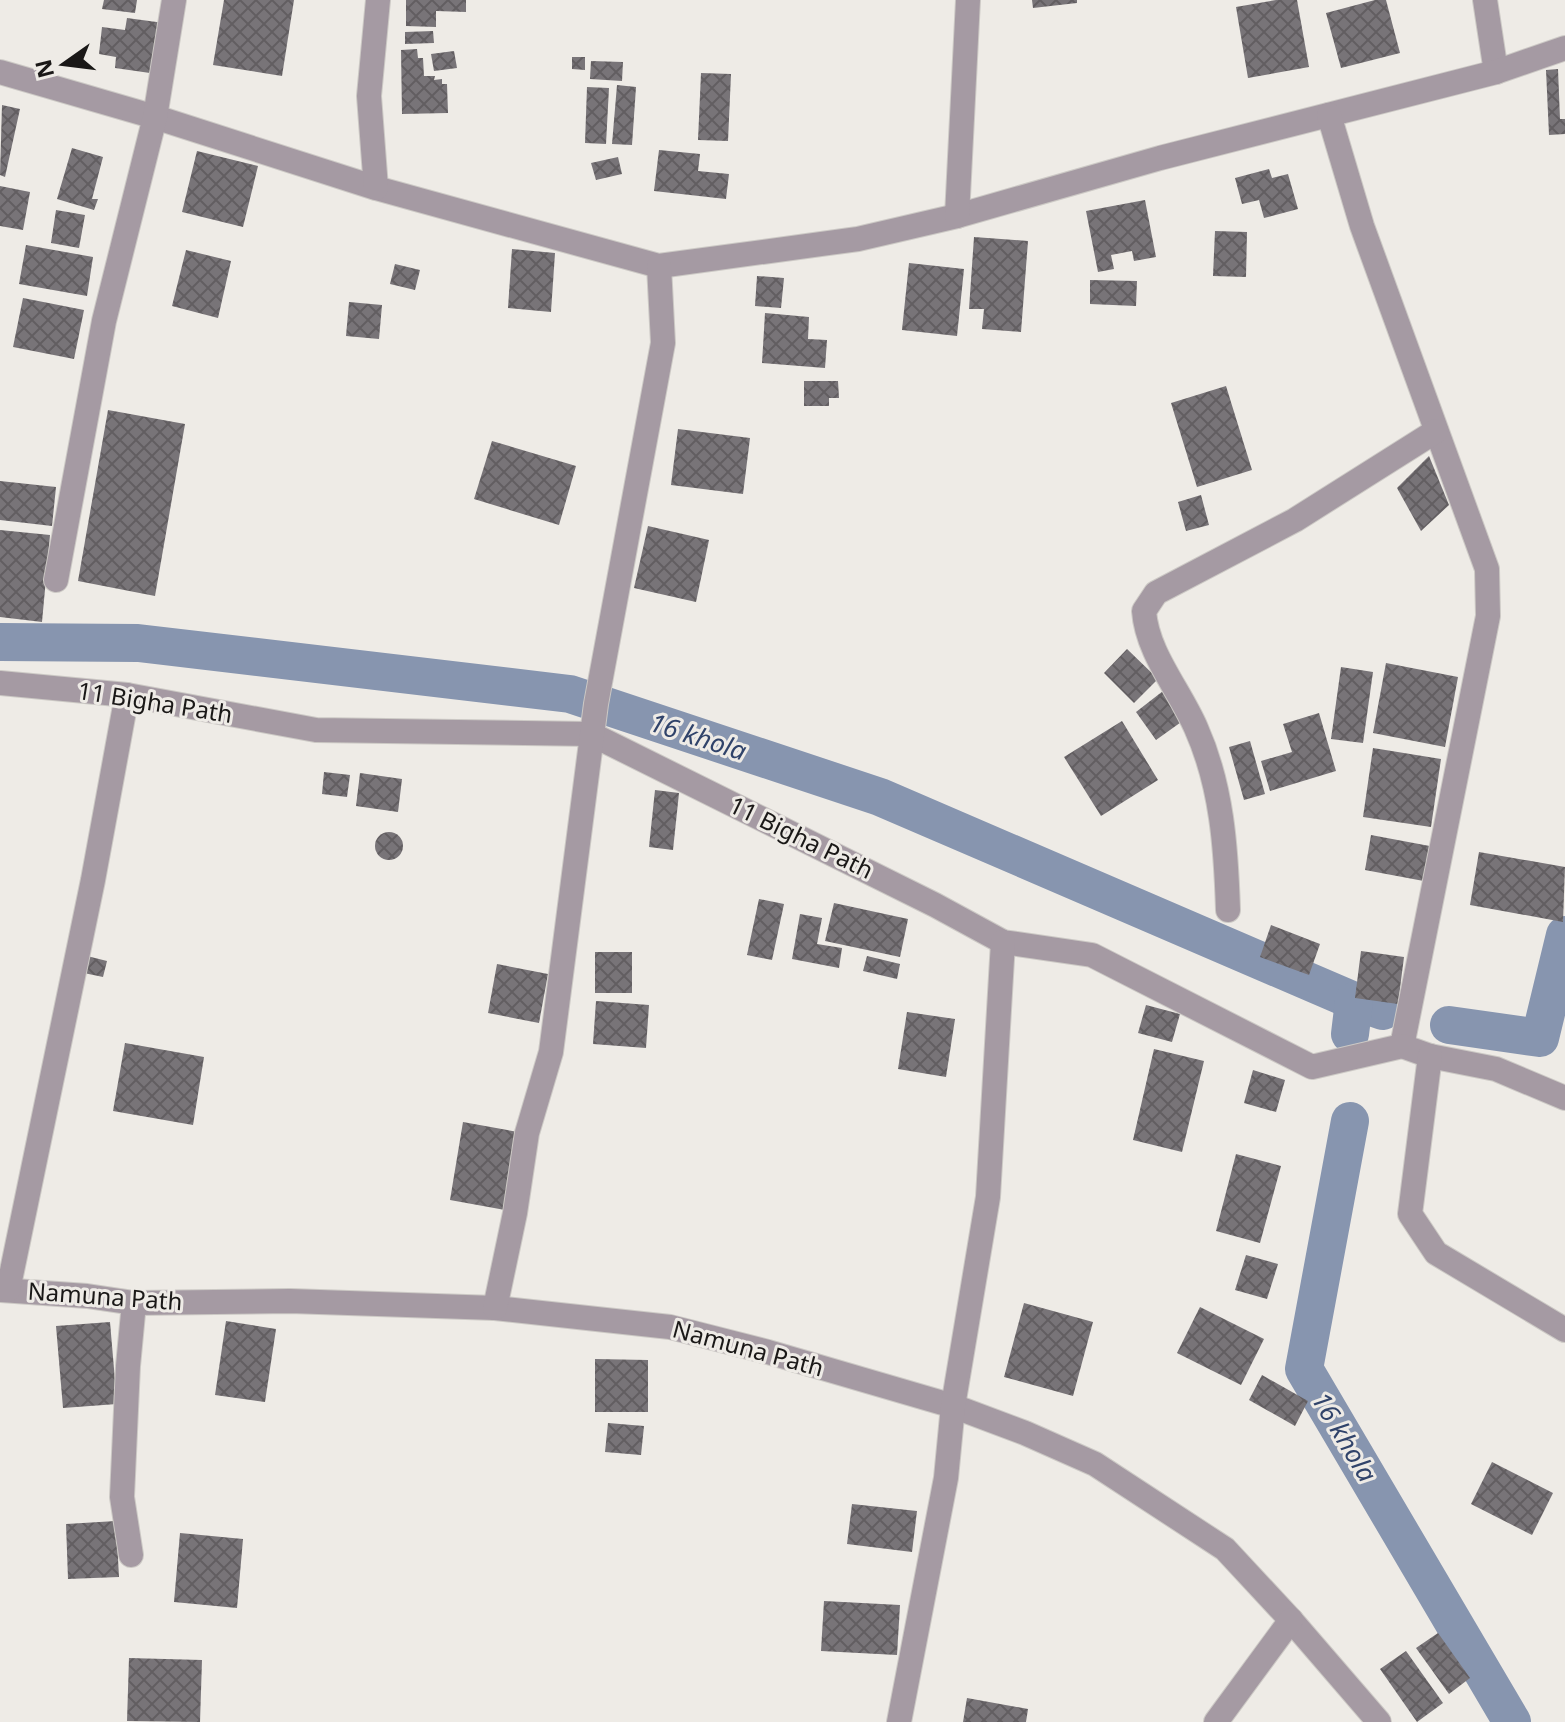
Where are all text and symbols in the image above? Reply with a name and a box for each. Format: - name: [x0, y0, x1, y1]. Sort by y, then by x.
- north arrow: [24, 24, 104, 104]
- text: N: [27, 57, 60, 81]
- street label: 11 Bigha Path: [75, 673, 235, 730]
- water label: 16 khola: [645, 704, 751, 769]
- street label: 11 Bigha Path: [724, 788, 879, 886]
- street label: Namuna Path: [27, 1274, 184, 1317]
- street label: Namuna Path: [669, 1312, 828, 1384]
- water label: 16 khola: [1304, 1385, 1386, 1489]

